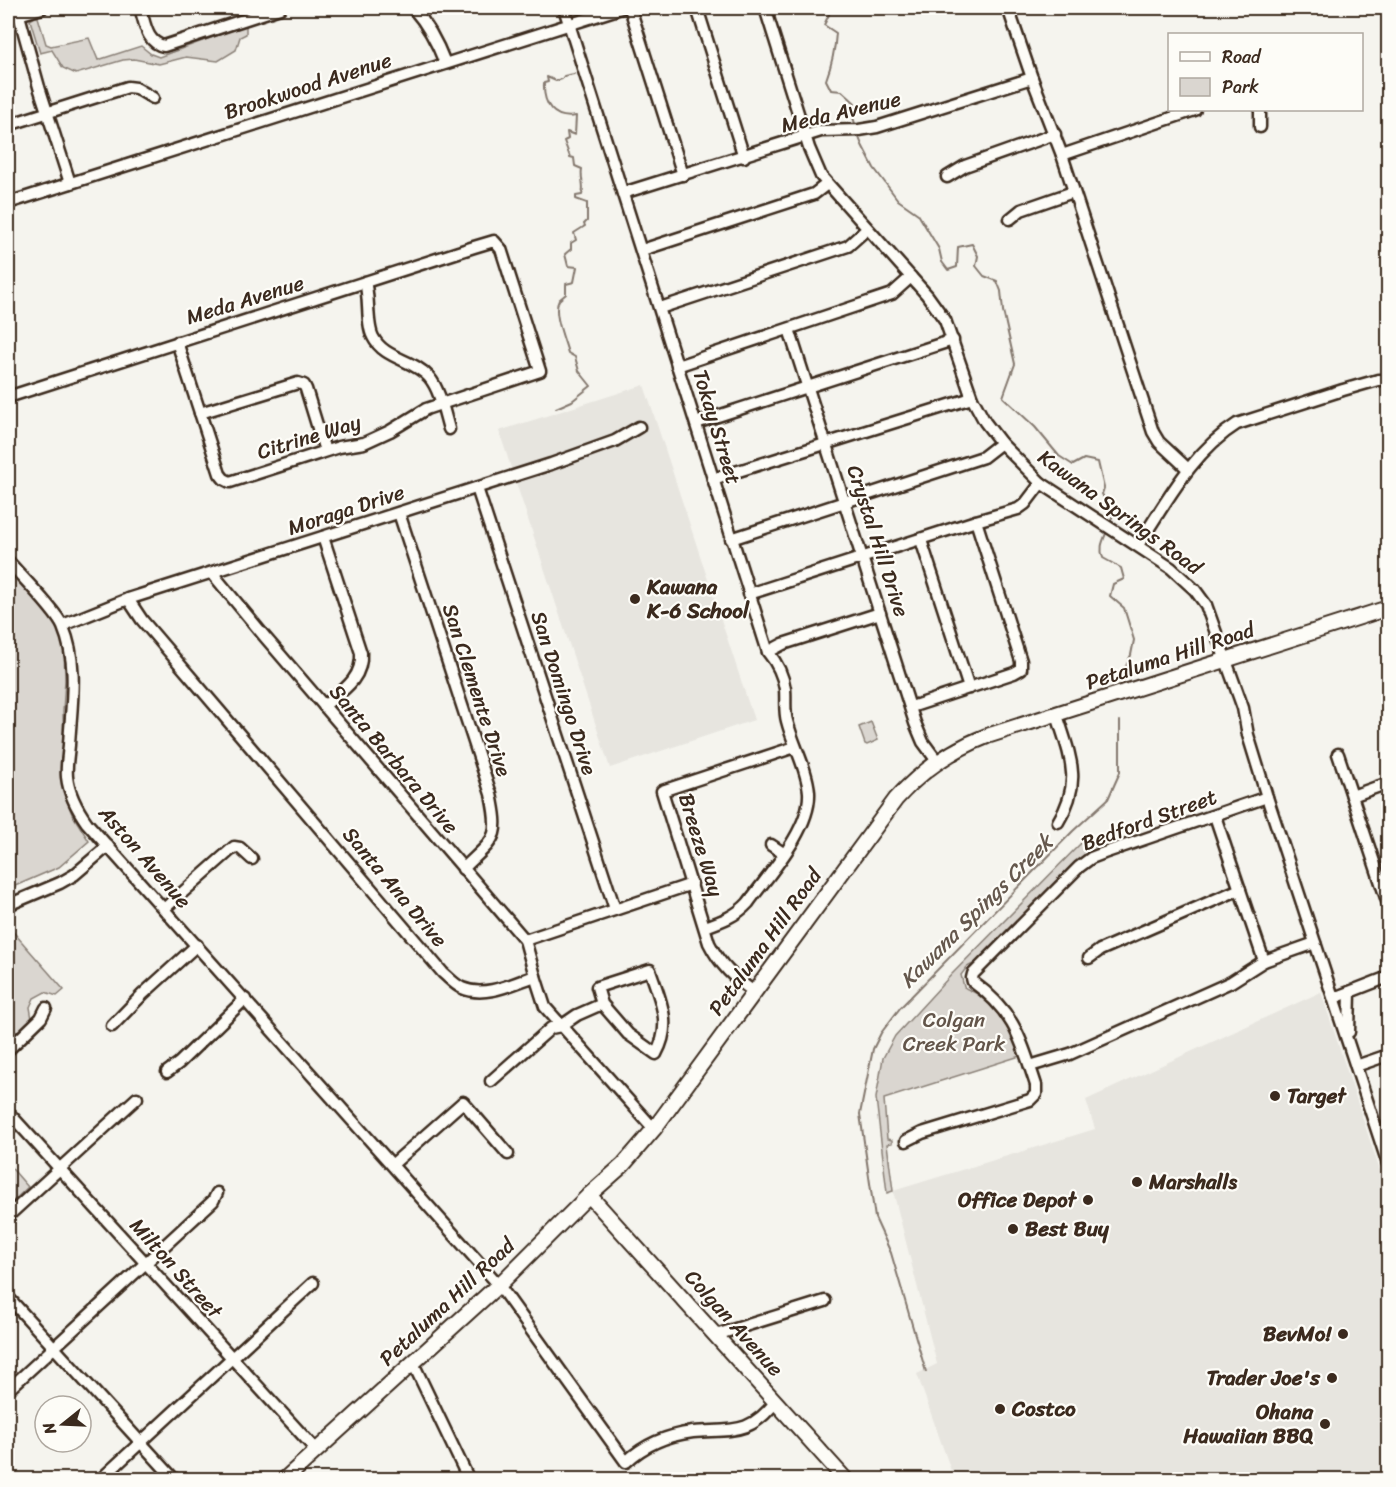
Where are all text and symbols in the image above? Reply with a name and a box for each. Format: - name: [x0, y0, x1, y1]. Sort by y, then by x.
- legend: [1168, 33, 1363, 111]
- street label: Brookwood Avenue: [219, 41, 397, 131]
- text: Road: [1222, 41, 1262, 73]
- text: Park: [1222, 71, 1259, 103]
- street label: Meda Avenue: [777, 80, 905, 144]
- street label: Meda Avenue: [181, 264, 309, 336]
- street label: Tokay Street: [681, 365, 753, 489]
- street label: Citrine Way: [252, 403, 366, 471]
- street label: Kawana Springs Road: [1029, 439, 1212, 586]
- street label: Crystal Hill Drive: [836, 460, 921, 622]
- street label: Moraga Drive: [283, 473, 410, 547]
- place label: Kawana K-6 School: [646, 568, 750, 630]
- marker: Kawana K-6 School: [628, 592, 642, 606]
- street label: San Clemente Drive: [431, 598, 523, 782]
- street label: San Domingo Drive: [520, 606, 608, 780]
- street label: Petaluma Hill Road: [1081, 610, 1261, 701]
- street label: Santa Barbara Drive: [319, 675, 469, 843]
- street label: Bedford Street: [1076, 778, 1222, 862]
- street label: Breeze Way: [667, 789, 735, 902]
- street label: Aston Avenue: [88, 796, 201, 918]
- street label: Santa Ana Drive: [333, 818, 458, 956]
- water label: Kawana Spings Creek: [890, 822, 1065, 997]
- street label: Petaluma Hill Road: [698, 858, 833, 1024]
- park label: Colgan Creek Park: [903, 1001, 1006, 1063]
- place label: Target: [1287, 1077, 1347, 1115]
- marker: Target: [1268, 1089, 1282, 1103]
- place label: Marshalls: [1148, 1163, 1237, 1201]
- marker: Marshalls: [1130, 1175, 1144, 1189]
- place label: Office Depot: [958, 1181, 1078, 1219]
- marker: Office Depot: [1081, 1193, 1095, 1207]
- street label: Milton Street: [120, 1208, 233, 1329]
- place label: Best Buy: [1025, 1210, 1110, 1248]
- marker: Best Buy: [1006, 1222, 1020, 1236]
- street label: Petaluma Hill Road: [370, 1227, 526, 1376]
- street label: Colgan Avenue: [675, 1260, 793, 1386]
- place label: BevMo!: [1263, 1315, 1332, 1353]
- marker: BevMo!: [1336, 1327, 1350, 1341]
- place label: Trader Joe's: [1207, 1359, 1321, 1397]
- marker: Trader Joe's: [1325, 1371, 1339, 1385]
- place label: Costco: [1011, 1390, 1076, 1428]
- place label: Ohana Hawaiian BBQ: [1182, 1393, 1314, 1455]
- north arrow: [33, 1394, 93, 1454]
- marker: Costco: [993, 1402, 1007, 1416]
- marker: Ohana Hawaiian BBQ: [1318, 1417, 1332, 1431]
- text: N: [33, 1418, 65, 1439]

